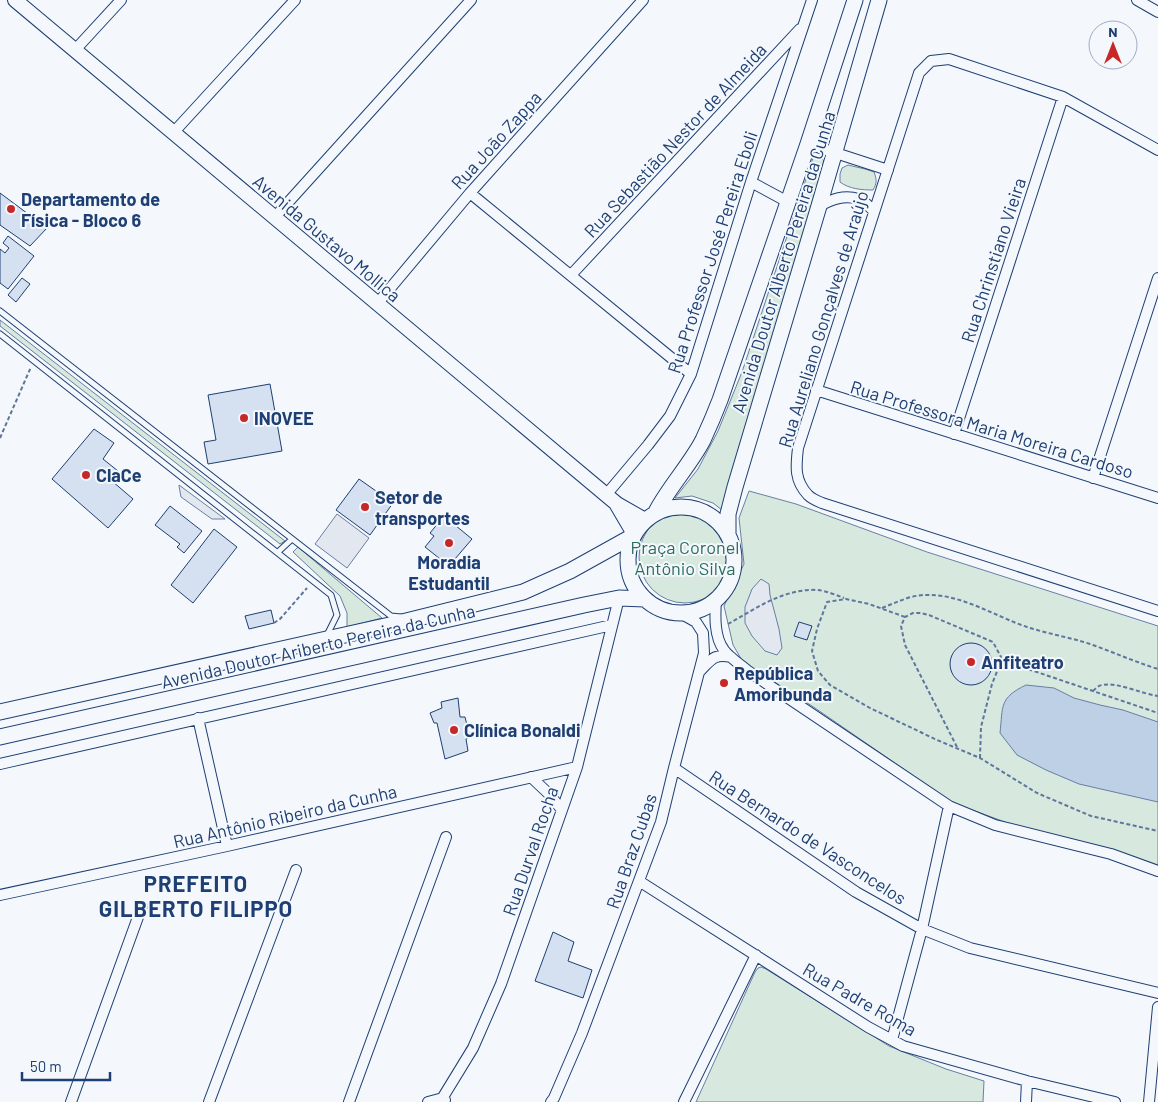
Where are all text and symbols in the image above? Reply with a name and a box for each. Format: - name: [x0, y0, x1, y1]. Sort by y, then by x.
- north arrow: [1088, 20, 1138, 70]
- text: N: [1108, 23, 1118, 40]
- street label: Rua Sebastião Nestor de Almeida: [579, 38, 771, 242]
- street label: Rua João Zappa: [446, 86, 546, 194]
- street label: Avenida Doutor Alberto Pereira da Cunha: [726, 108, 840, 416]
- street label: Rua Professor José Pereira Eboli: [662, 128, 762, 376]
- street label: Avenida Gustavo Mollica: [249, 170, 405, 306]
- street label: Rua Chrinstiano Vieira: [956, 175, 1030, 345]
- place label: Departamento de Física - Bloco 6: [21, 188, 160, 231]
- street label: Rua Aureliano Gonçalves de Araújo: [773, 188, 873, 450]
- marker: Departamento de Física - Bloco 6: [5, 203, 17, 215]
- street label: Rua Professora Maria Moreira Cardoso: [848, 375, 1136, 483]
- place label: INOVEE: [254, 407, 314, 429]
- marker: INOVEE: [238, 412, 250, 424]
- place label: ClaCe: [96, 464, 142, 486]
- marker: ClaCe: [80, 469, 92, 481]
- place label: Setor de transportes: [375, 486, 470, 529]
- marker: Setor de transportes: [359, 501, 371, 513]
- park label: Praça Coronel Antônio Silva: [631, 536, 739, 579]
- marker: Moradia Estudantil: [443, 537, 455, 549]
- place label: Moradia Estudantil: [408, 551, 490, 594]
- street label: Avenida Doutor Ariberto Pereira da Cunha: [159, 599, 477, 693]
- place label: Anfiteatro: [981, 651, 1064, 673]
- marker: Anfiteatro: [965, 656, 977, 668]
- place label: República Amoribunda: [734, 662, 832, 705]
- marker: República Amoribunda: [718, 677, 730, 689]
- place label: Clínica Bonaldi: [464, 719, 581, 741]
- marker: Clínica Bonaldi: [448, 724, 460, 736]
- street label: Rua Bernardo de Vasconcelos: [705, 765, 911, 909]
- street label: Rua Antônio Ribeiro da Cunha: [171, 780, 399, 852]
- street label: Rua Durval Rocha: [498, 783, 562, 919]
- street label: Rua Braz Cubas: [601, 791, 661, 911]
- district label: PREFEITO GILBERTO FILIPPO: [99, 870, 293, 921]
- street label: Rua Padre Roma: [799, 958, 921, 1040]
- scale bar: [22, 1050, 110, 1082]
- text: 50 m: [30, 1057, 62, 1075]

